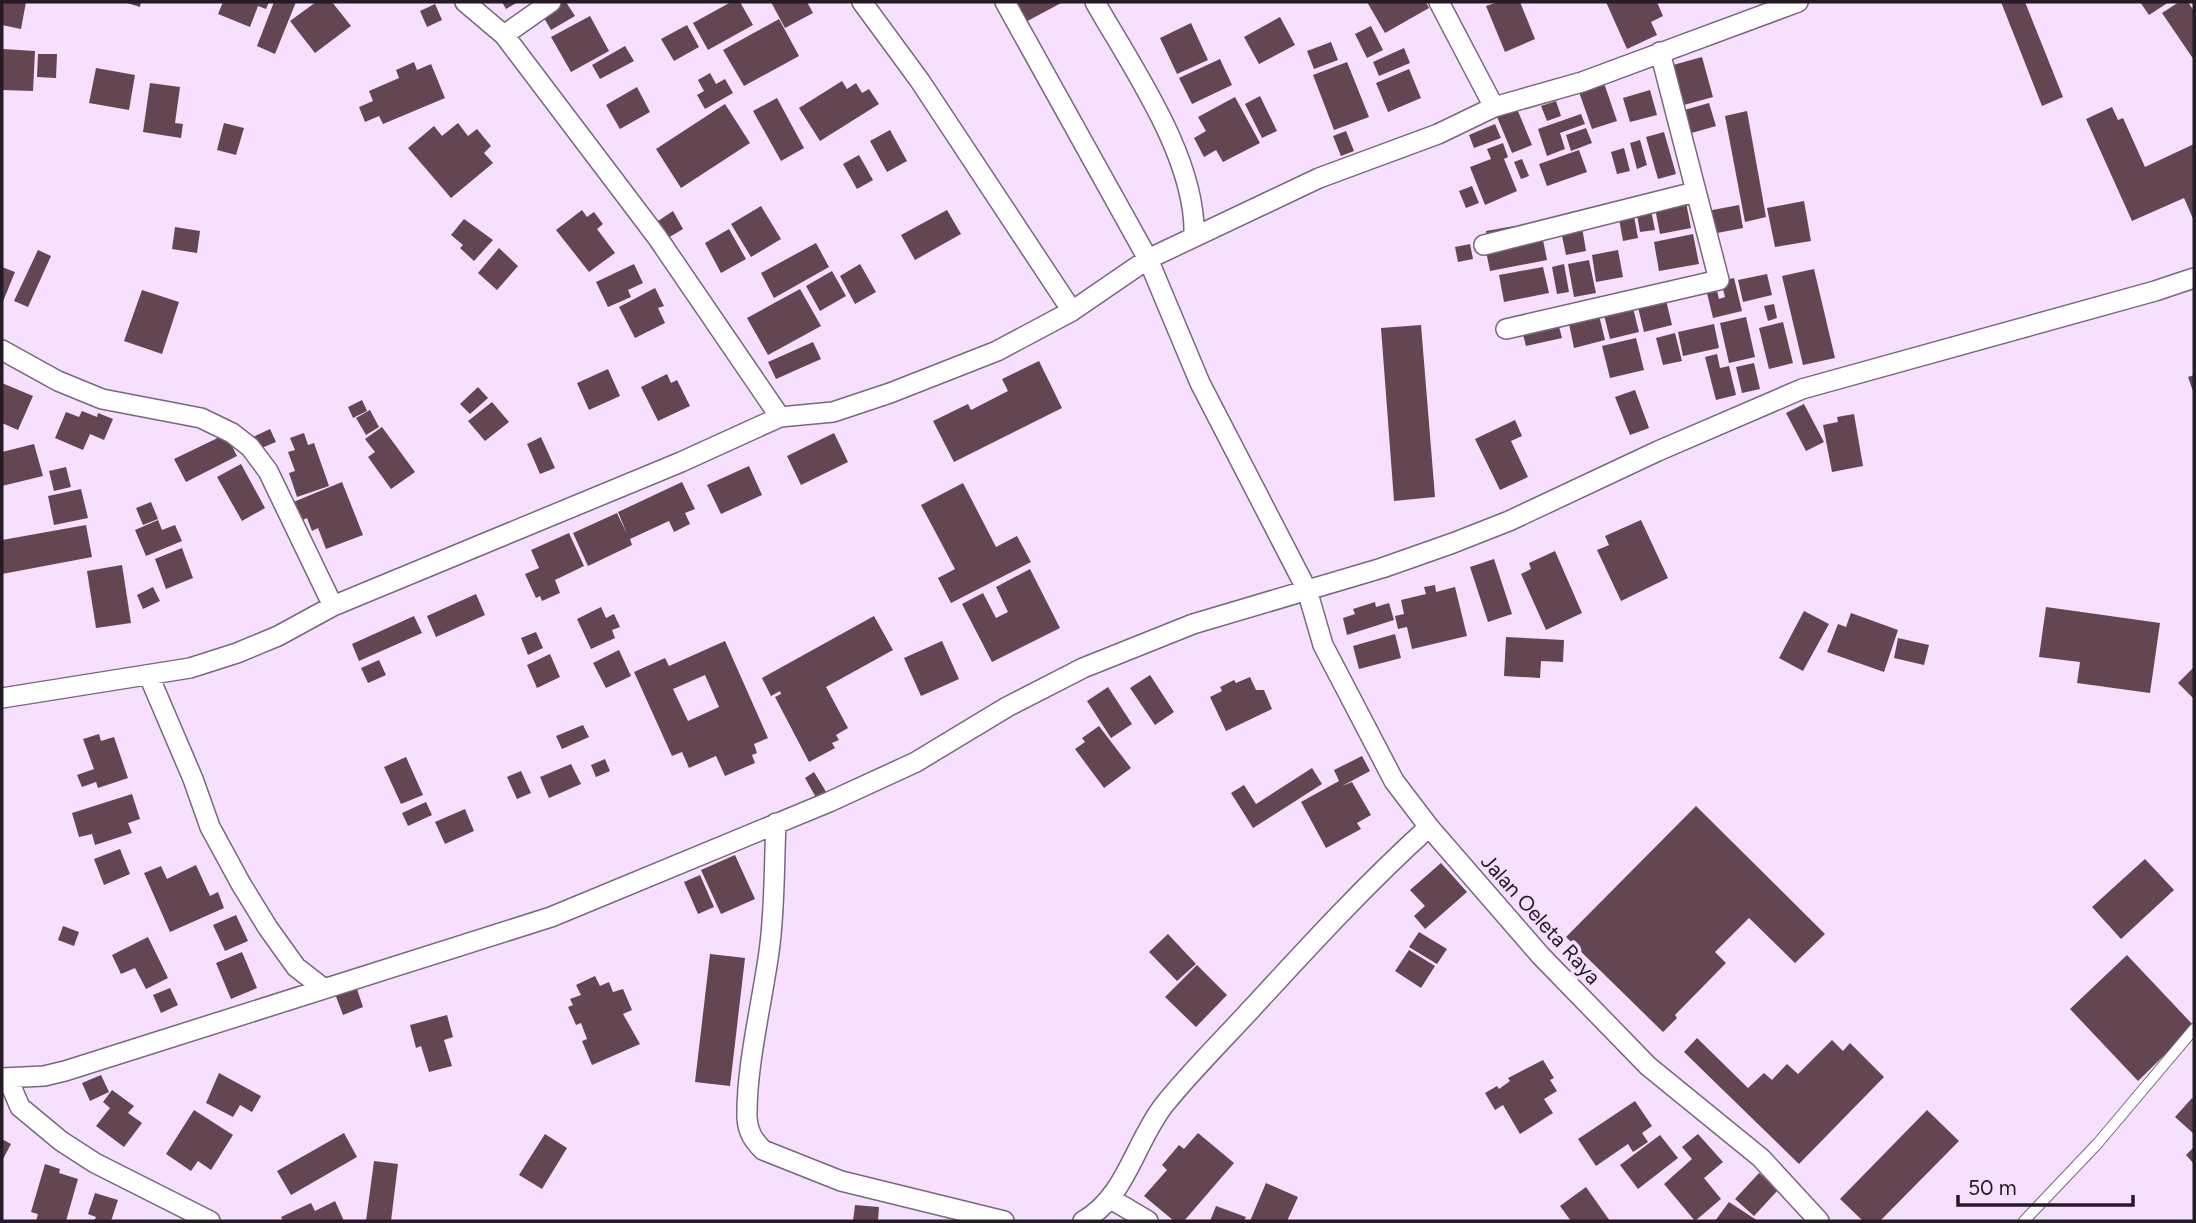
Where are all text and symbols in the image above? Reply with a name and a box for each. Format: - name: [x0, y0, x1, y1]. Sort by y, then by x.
- street label: Jalan Oeleta Raya: [1476, 849, 1606, 989]
- scale bar: [1958, 1164, 2133, 1208]
- text: 50 m: [1968, 1175, 2017, 1200]

